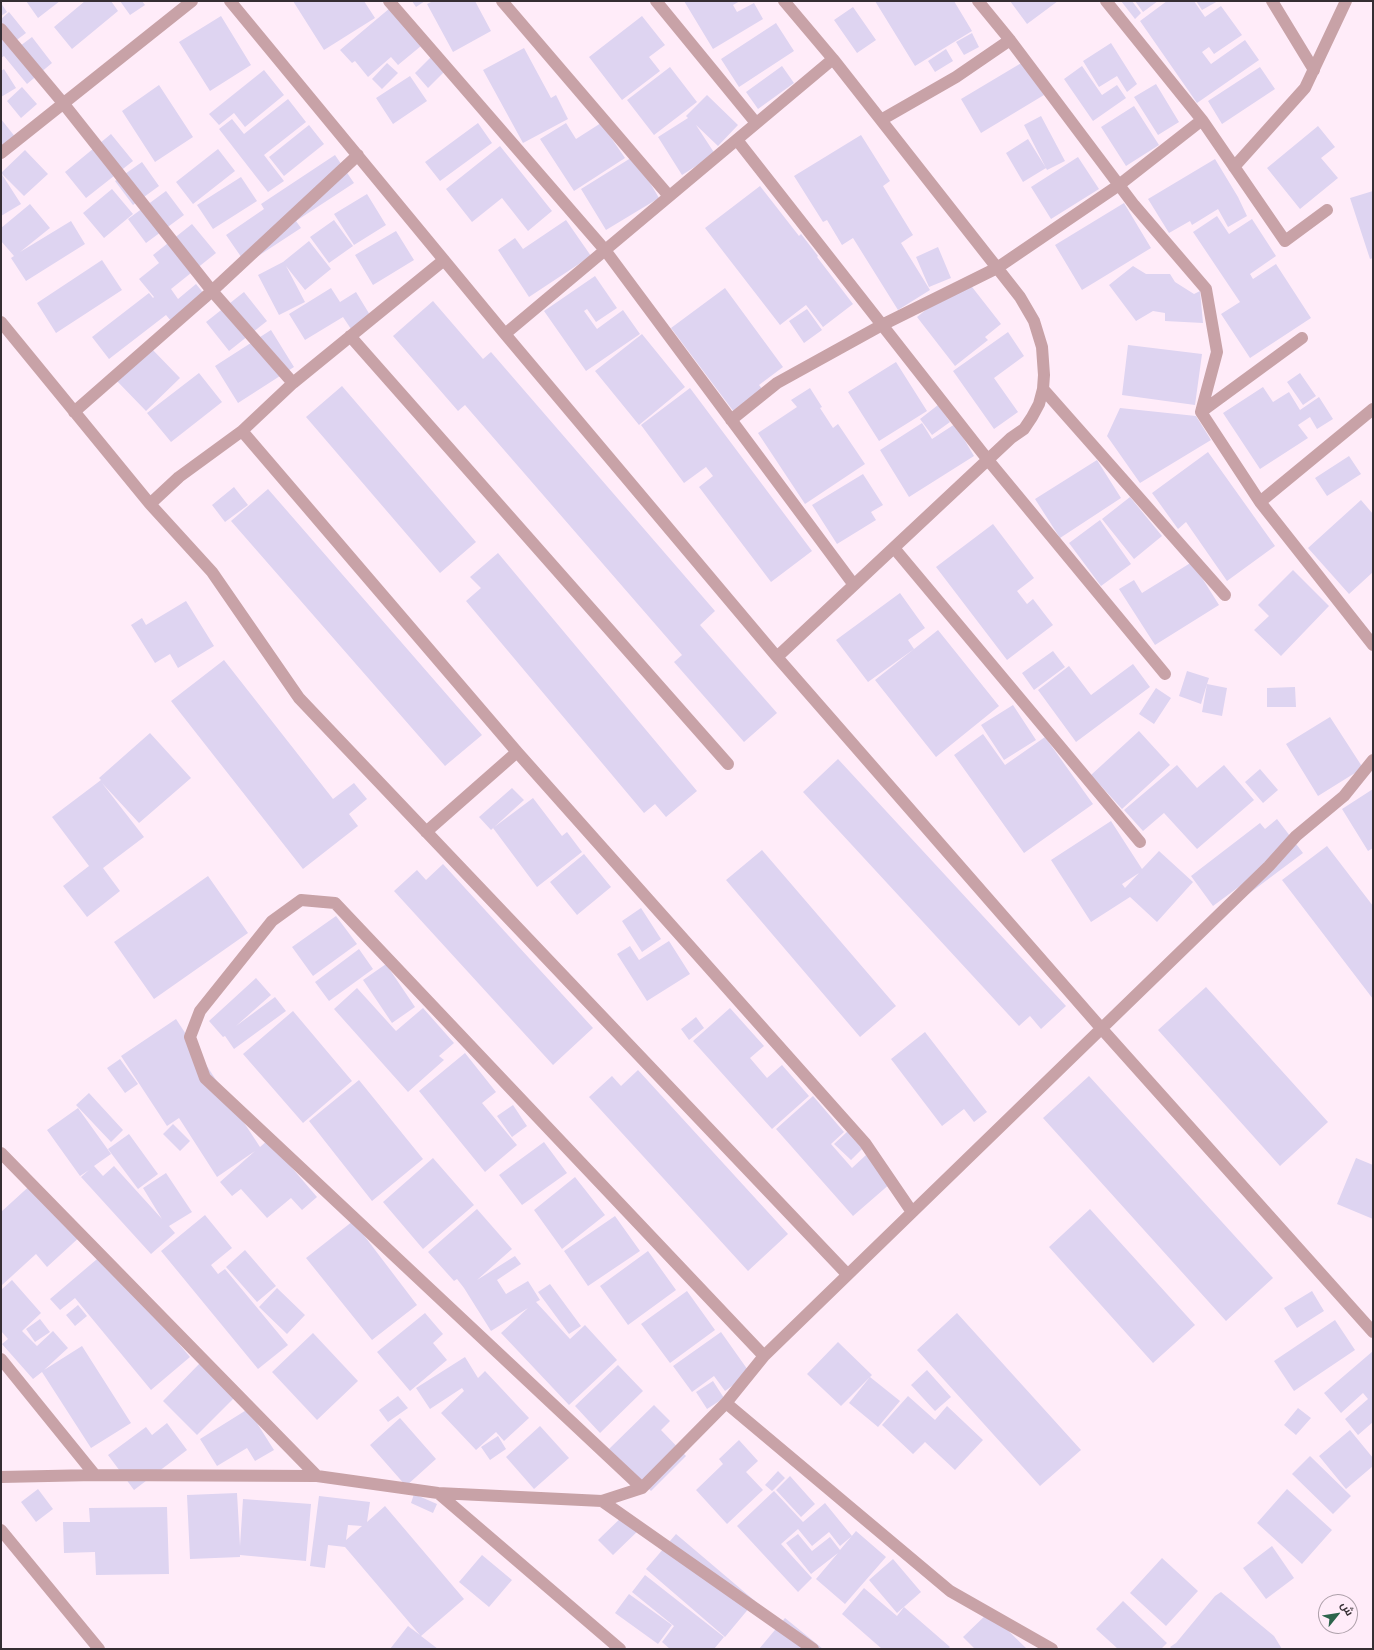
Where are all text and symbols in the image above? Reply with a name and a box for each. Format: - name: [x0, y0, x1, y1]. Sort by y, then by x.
- north arrow: [1318, 1594, 1358, 1634]
- text: ش: [1338, 1599, 1357, 1618]

